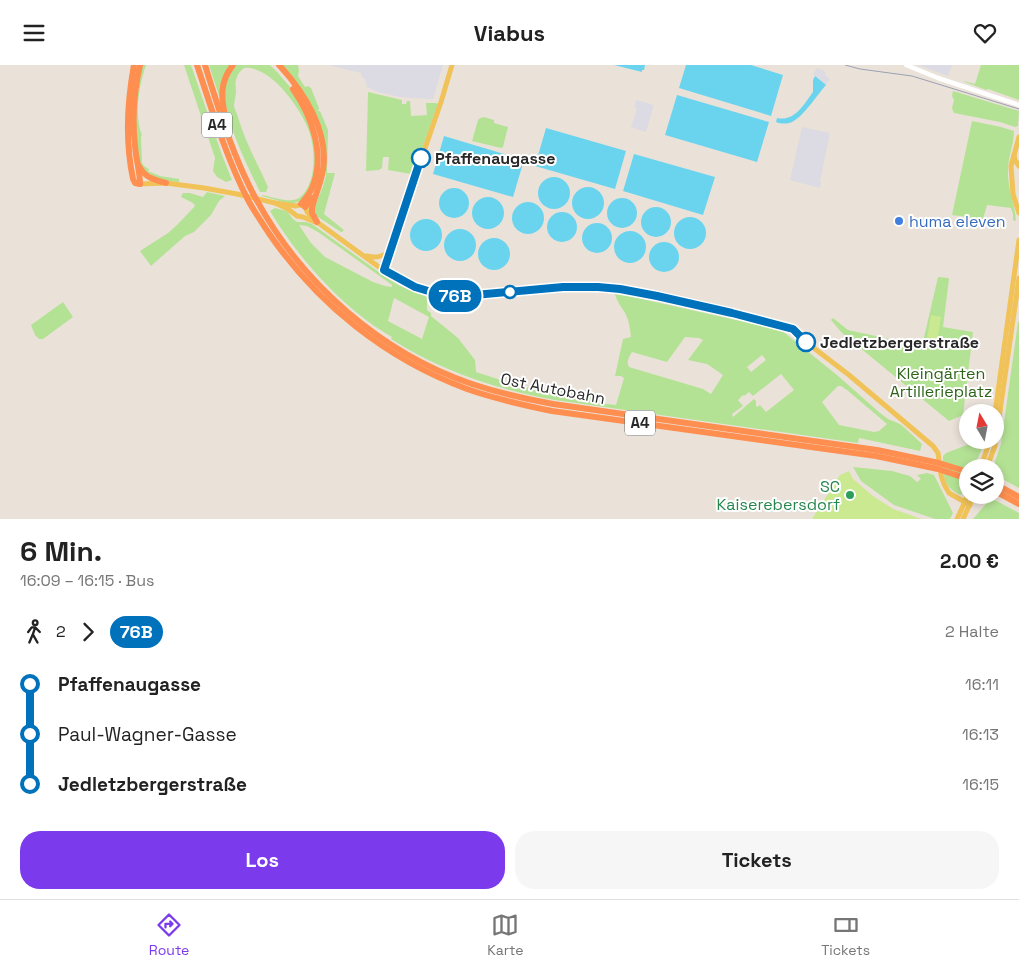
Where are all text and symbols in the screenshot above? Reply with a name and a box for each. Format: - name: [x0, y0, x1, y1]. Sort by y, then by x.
- icon: menu: [20, 19, 48, 47]
- text: Viabus: [474, 19, 545, 47]
- icon: heart: [971, 19, 999, 47]
- road number: A4: [202, 113, 232, 137]
- marker: Pfaffenaugasse: [411, 148, 431, 168]
- place label: Pfaffenaugasse: [435, 148, 555, 169]
- place label: huma eleven: [909, 211, 1006, 232]
- marker: huma eleven: [893, 215, 905, 227]
- line badge: 76B: [426, 280, 484, 312]
- text: 76B: [439, 284, 471, 307]
- unlabelled marker: [503, 285, 517, 299]
- marker: Jedletzbergerstraße: [796, 332, 816, 352]
- place label: Jedletzbergerstraße: [820, 332, 979, 353]
- park label: Kleingärten Artillerieplatz: [890, 363, 992, 402]
- street label: Ost Autobahn: [499, 368, 607, 409]
- north arrow: [959, 404, 1004, 449]
- map controls: [959, 404, 1004, 504]
- road number: A4: [625, 411, 655, 435]
- button: layers: [959, 459, 1004, 504]
- place label: SC Kaiserebersdorf: [717, 476, 840, 515]
- marker: SC Kaiserebersdorf: [844, 489, 856, 501]
- text: 6 Min.: [20, 533, 102, 569]
- text: 2.00 €: [940, 549, 999, 574]
- text: 16:09 – 16:15 · Bus: [20, 570, 154, 591]
- icon: walk: [20, 618, 48, 646]
- icon: forward: [74, 618, 102, 646]
- text: 76B: [120, 620, 153, 643]
- text: 2: [56, 621, 66, 642]
- text: 2 Halte: [945, 621, 999, 642]
- text: Pfaffenaugasse: [58, 672, 201, 697]
- text: 16:11: [965, 674, 999, 695]
- text: Paul-Wagner-Gasse: [58, 722, 237, 747]
- text: 16:13: [962, 724, 999, 745]
- text: Jedletzbergerstraße: [58, 772, 247, 797]
- text: 16:15: [962, 774, 999, 795]
- button: Los: [20, 831, 505, 889]
- button: Tickets: [515, 831, 999, 889]
- tab: Route: [149, 911, 189, 959]
- tab: Karte: [487, 911, 523, 959]
- tab: Tickets: [821, 911, 870, 959]

